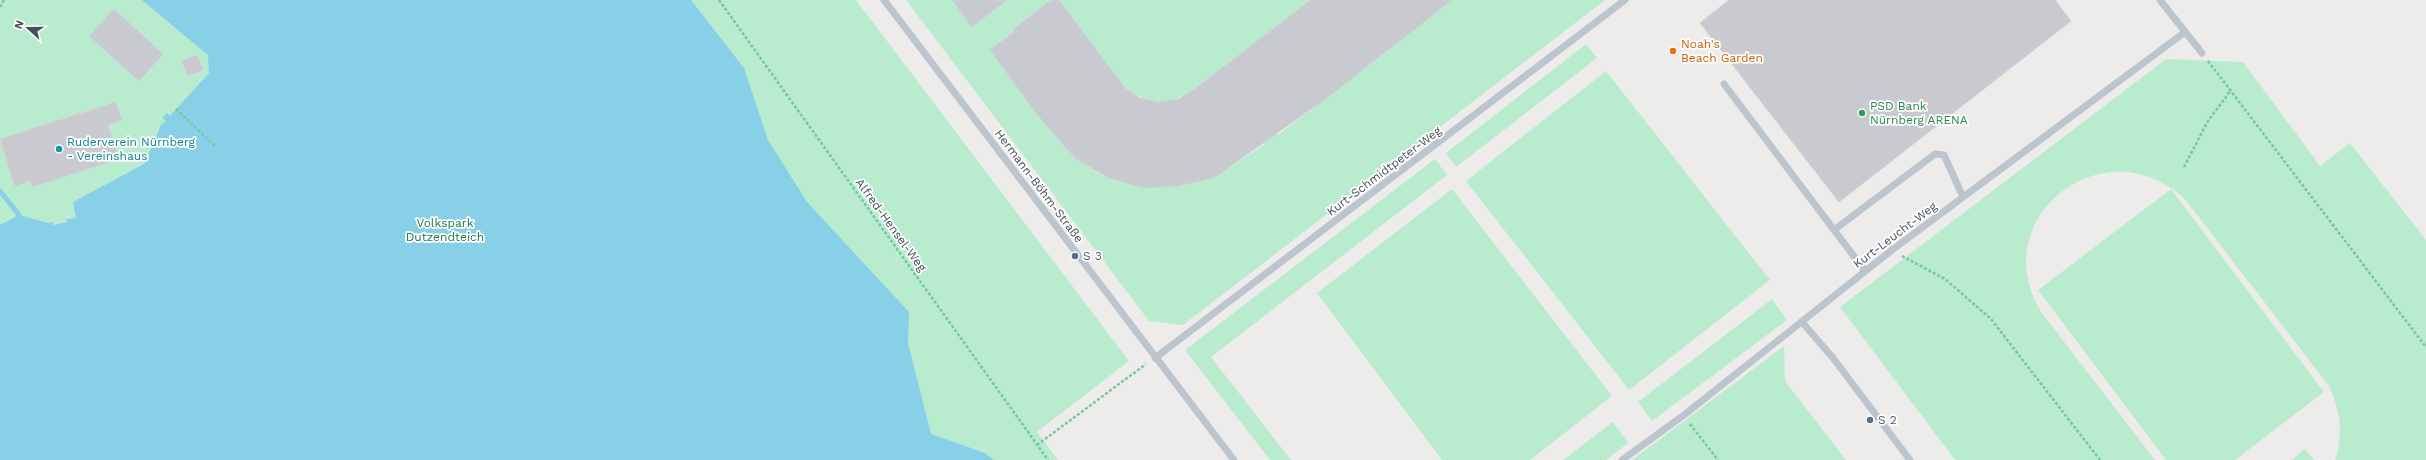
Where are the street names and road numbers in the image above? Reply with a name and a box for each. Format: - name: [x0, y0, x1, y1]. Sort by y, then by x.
- street label: Kurt-Schmidtpeter-Weg: [1324, 123, 1444, 219]
- street label: Hermann-Böhm-Straße: [992, 127, 1086, 245]
- street label: Alfred-Hensel-Weg: [853, 176, 930, 275]
- street label: Kurt-Leucht-Weg: [1850, 199, 1940, 271]

